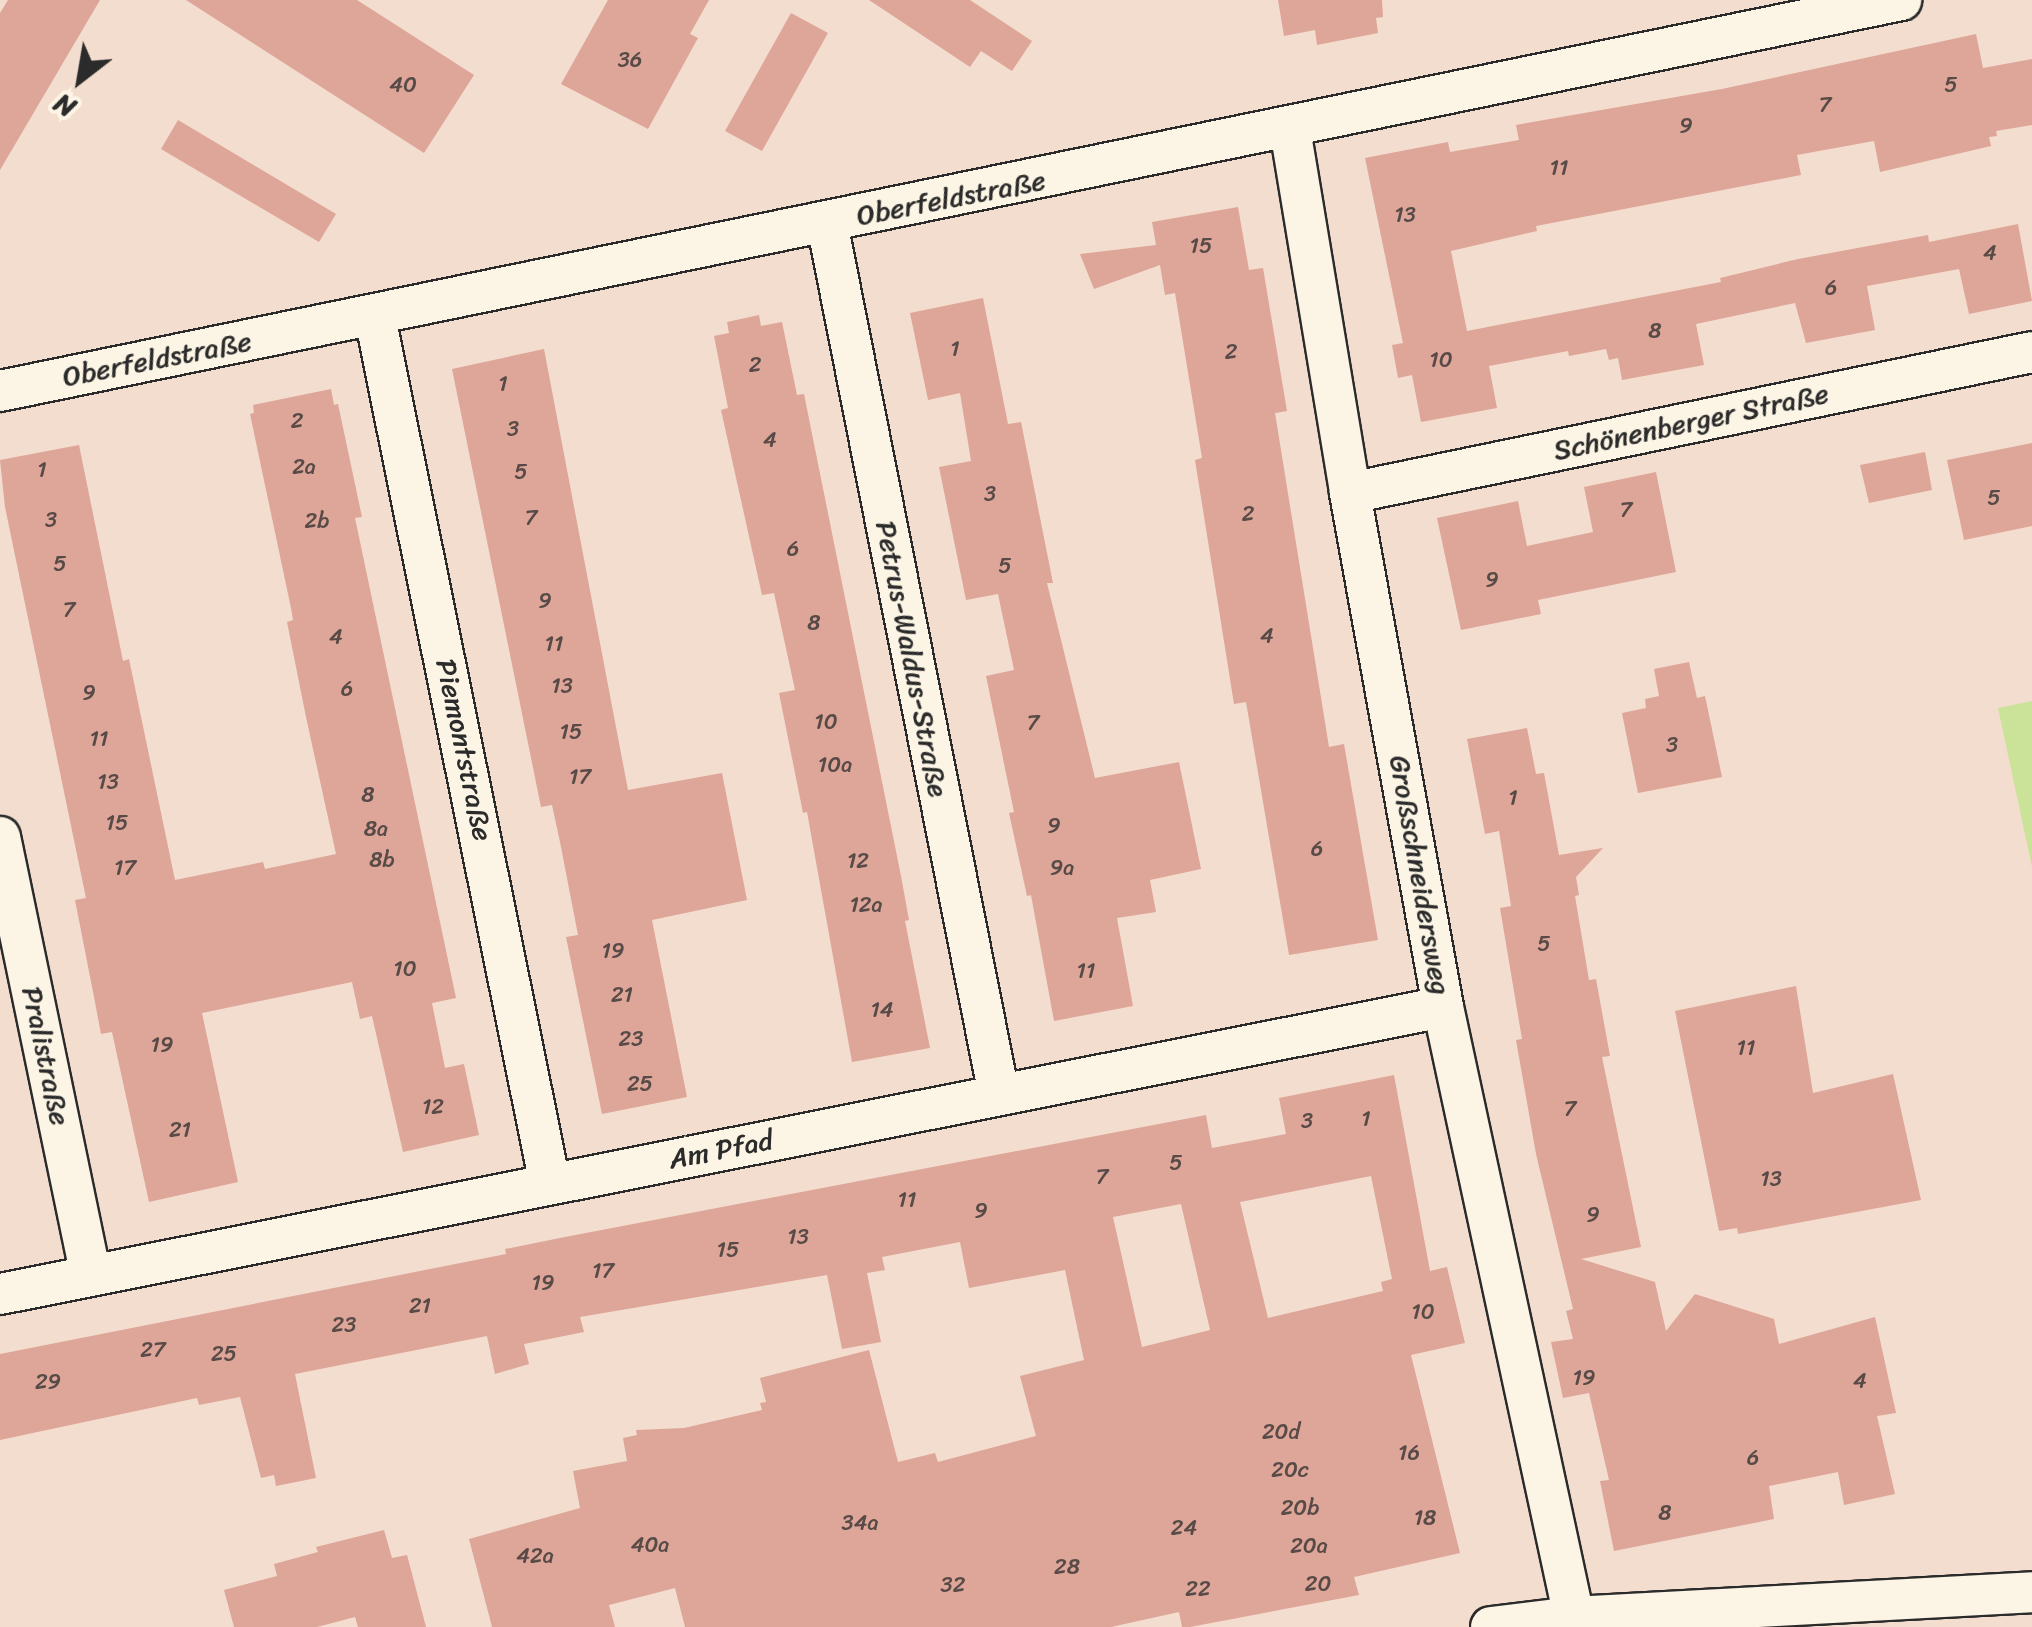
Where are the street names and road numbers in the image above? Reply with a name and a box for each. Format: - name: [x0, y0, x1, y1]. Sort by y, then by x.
- street label: Oberfeldstraße: [854, 163, 1048, 233]
- street label: Oberfeldstraße: [60, 324, 254, 394]
- street label: Schönenberger Straße: [1550, 376, 1832, 468]
- street label: Petrus-Waldus-Straße: [869, 518, 955, 800]
- street label: Piemontstraße: [428, 656, 500, 844]
- street label: Großschneidersweg: [1382, 753, 1458, 997]
- street label: Pralistraße: [15, 983, 77, 1129]
- street label: Am Pfad: [666, 1123, 776, 1177]

